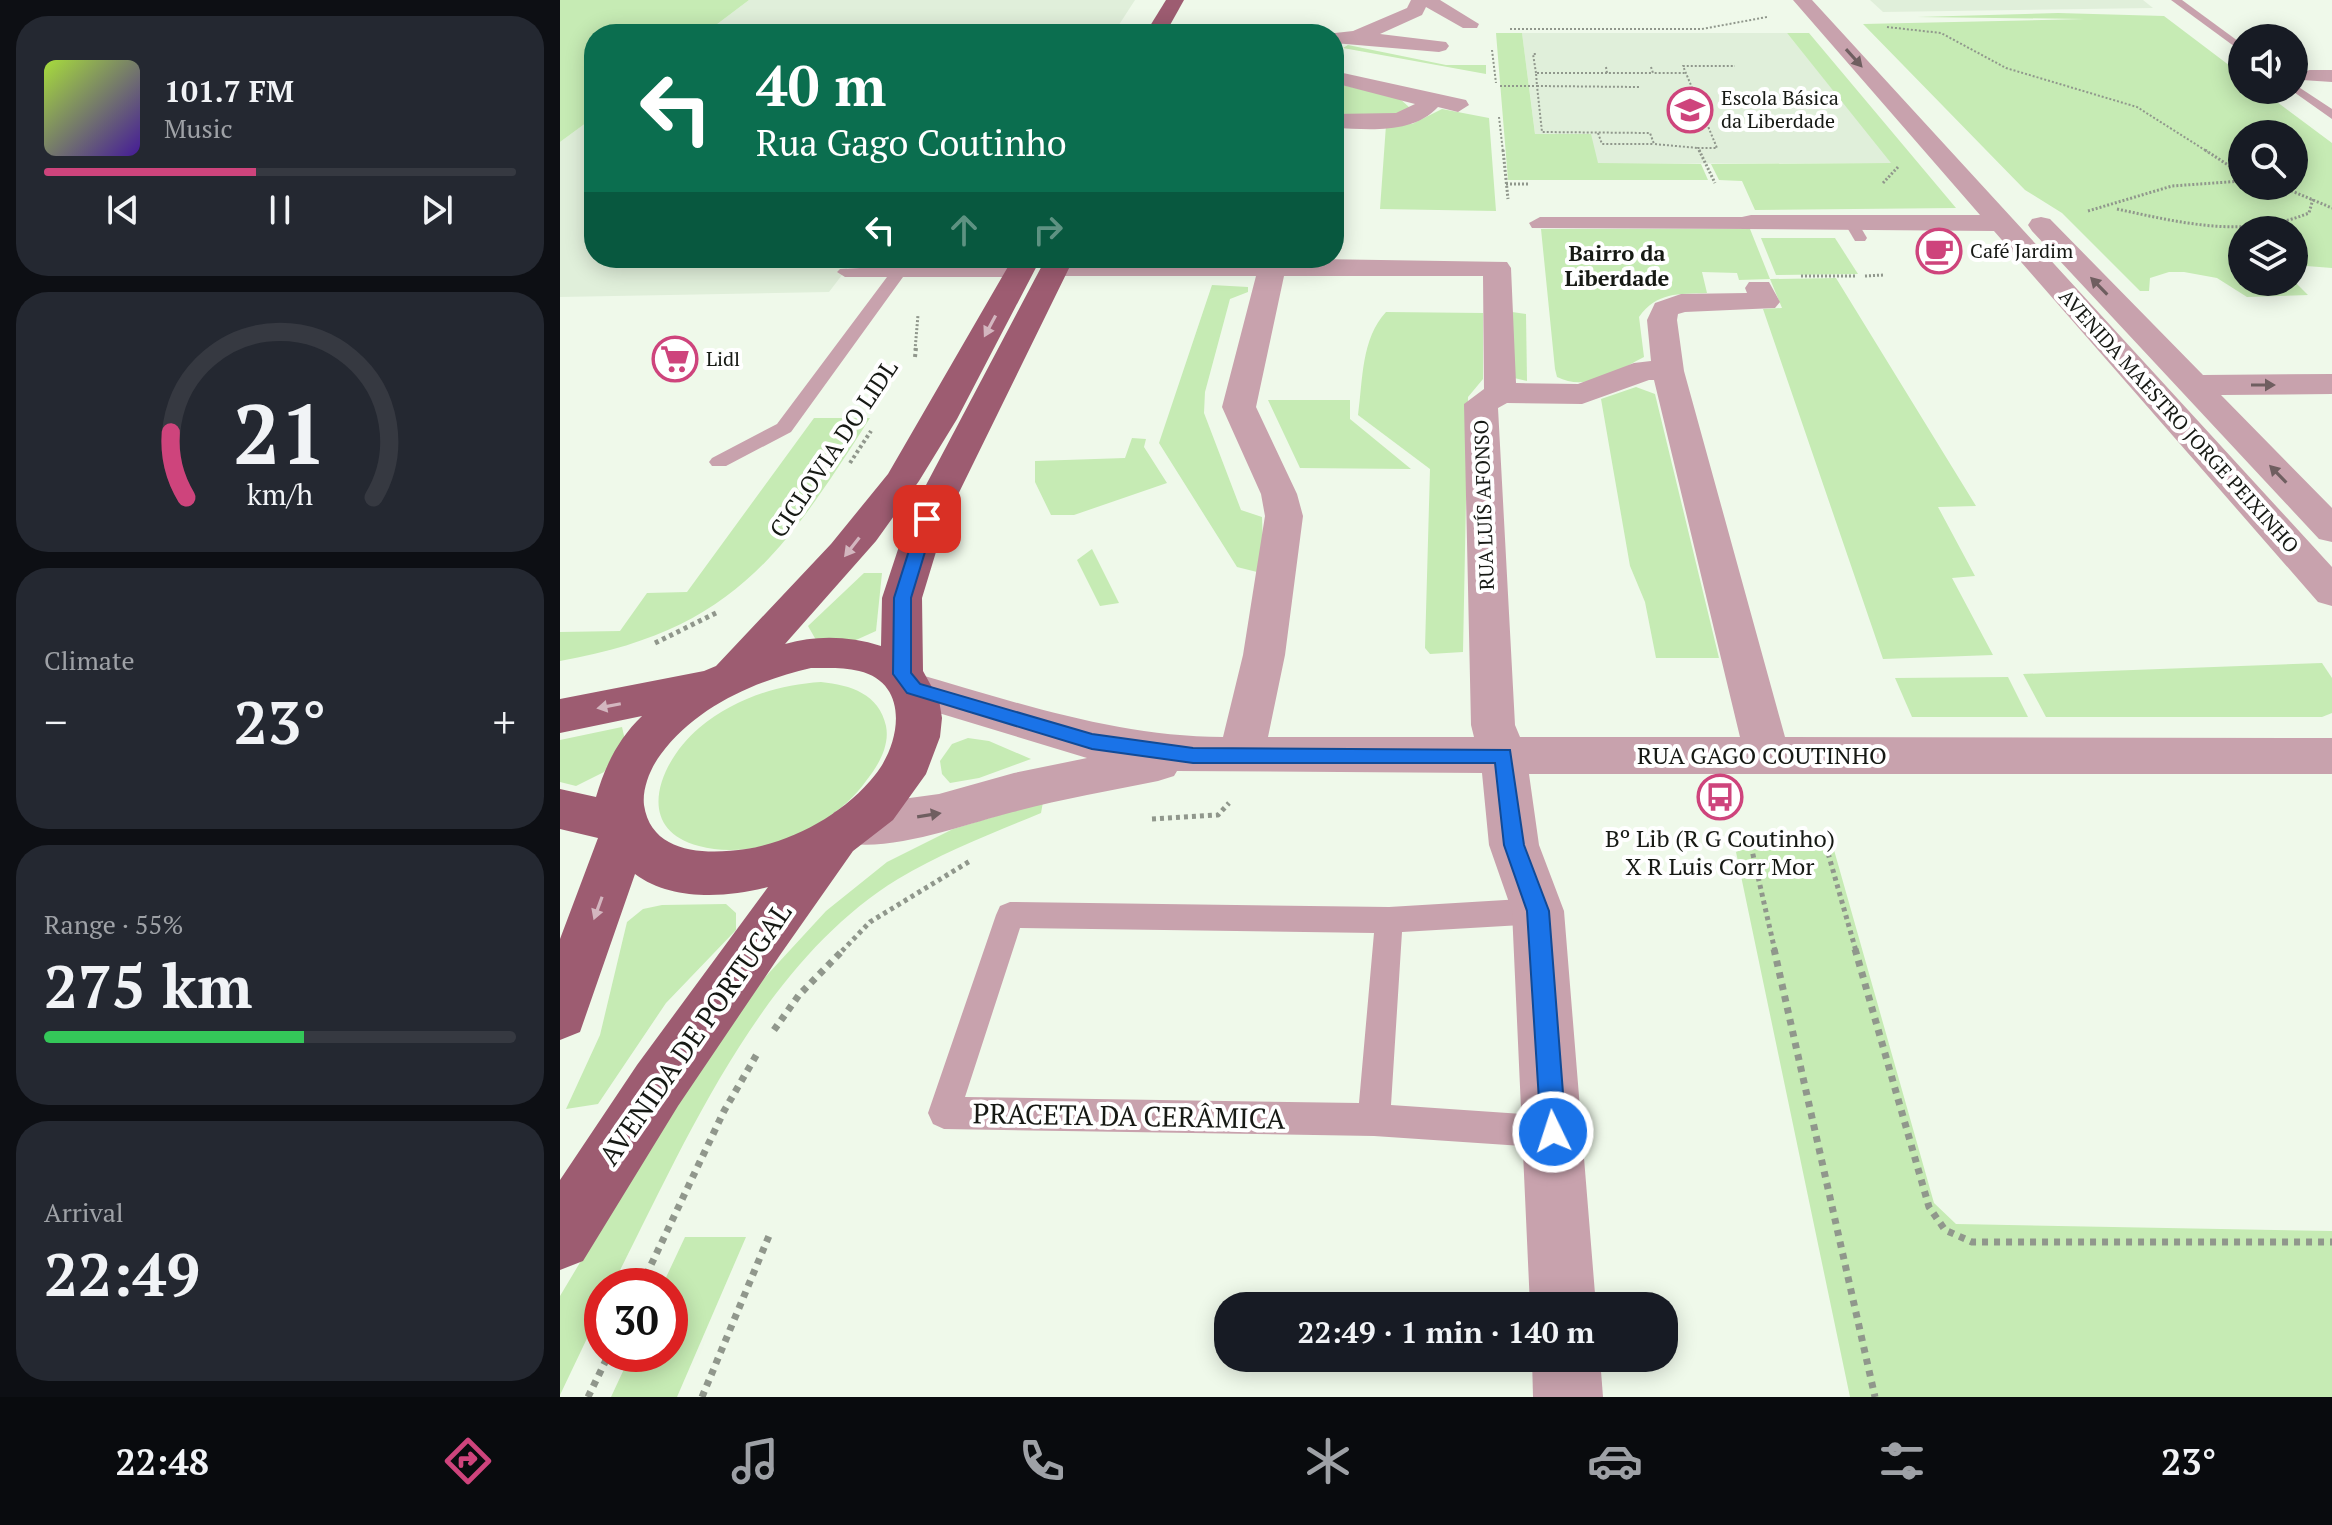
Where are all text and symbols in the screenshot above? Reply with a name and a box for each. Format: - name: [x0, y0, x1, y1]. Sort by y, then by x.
- map controls: [2228, 24, 2308, 296]
- button: sound: [2228, 24, 2308, 104]
- text: 40 m: [756, 48, 886, 122]
- one-way arrow: [1844, 49, 1862, 68]
- icon: left: [624, 56, 728, 160]
- text: 101.7 FM: [164, 71, 294, 111]
- place label: Escola Básica da Liberdade: [1721, 84, 1839, 134]
- school or university icon: Escola Básica da Liberdade: [1666, 86, 1714, 134]
- text: Music: [164, 111, 233, 145]
- text: Rua Gago Coutinho: [756, 119, 1067, 166]
- button: search: [2228, 120, 2308, 200]
- icon: previous: [101, 188, 145, 232]
- icon: pause: [258, 188, 302, 232]
- icon: next: [415, 188, 459, 232]
- icon: left: [858, 208, 902, 252]
- icon: ahead: [942, 208, 986, 252]
- icon: right: [1026, 208, 1070, 252]
- button: layers: [2228, 216, 2308, 296]
- cafe icon: Café Jardim: [1915, 227, 1963, 275]
- place label: Café Jardim: [1970, 237, 2073, 264]
- district label: Bairro da Liberdade: [1565, 238, 1670, 292]
- one-way arrow: [2090, 276, 2108, 295]
- street label: AVENIDA MAESTRO JORGE PEIXINHO: [2053, 283, 2305, 558]
- one-way arrow: [983, 315, 997, 338]
- supermarket icon: Lidl: [651, 335, 699, 383]
- place label: Lidl: [706, 345, 740, 372]
- street label: CICLOVIA DO LIDL: [762, 353, 905, 544]
- text: 21: [233, 378, 327, 488]
- one-way arrow: [2251, 379, 2276, 391]
- street label: RUA LUÍS AFONSO: [1467, 419, 1500, 591]
- one-way arrow: [2269, 465, 2288, 484]
- text: km/h: [247, 475, 313, 513]
- pin: [893, 485, 961, 553]
- icon: arrive: [905, 497, 949, 541]
- one-way arrow: [845, 537, 861, 557]
- text: Climate: [44, 643, 135, 677]
- text: 23°: [234, 682, 326, 761]
- text: −: [44, 692, 67, 751]
- text: +: [493, 692, 516, 751]
- one-way arrow: [596, 700, 621, 713]
- street label: RUA GAGO COUTINHO: [1637, 739, 1887, 771]
- bus stop icon: Bº Lib (R G Coutinho) X R Luis Corr Mor: [1696, 773, 1744, 821]
- one-way arrow: [916, 808, 941, 821]
- place label: Bº Lib (R G Coutinho) X R Luis Corr Mor: [1605, 822, 1835, 882]
- street label: AVENIDA DE PORTUGAL: [590, 895, 799, 1172]
- one-way arrow: [591, 896, 604, 920]
- text: Range · 55%: [44, 907, 183, 941]
- text: 275 km: [44, 946, 252, 1025]
- position arrow: [1511, 1090, 1595, 1174]
- street label: PRACETA DA CERÂMICA: [972, 1094, 1286, 1137]
- text: Arrival: [44, 1195, 124, 1229]
- text: 22:49: [44, 1234, 200, 1313]
- speed limit sign: 30: [584, 1268, 688, 1372]
- text: 22:49 · 1 min · 140 m: [1298, 1312, 1594, 1352]
- icon: directions: [440, 1433, 496, 1489]
- icon: music: [727, 1433, 783, 1489]
- icon: phone: [1014, 1433, 1070, 1489]
- icon: climate: [1300, 1433, 1356, 1489]
- icon: car: [1587, 1433, 1643, 1489]
- icon: filters: [1874, 1433, 1930, 1489]
- text: 22:48: [115, 1438, 209, 1485]
- text: 23°: [2161, 1438, 2216, 1485]

